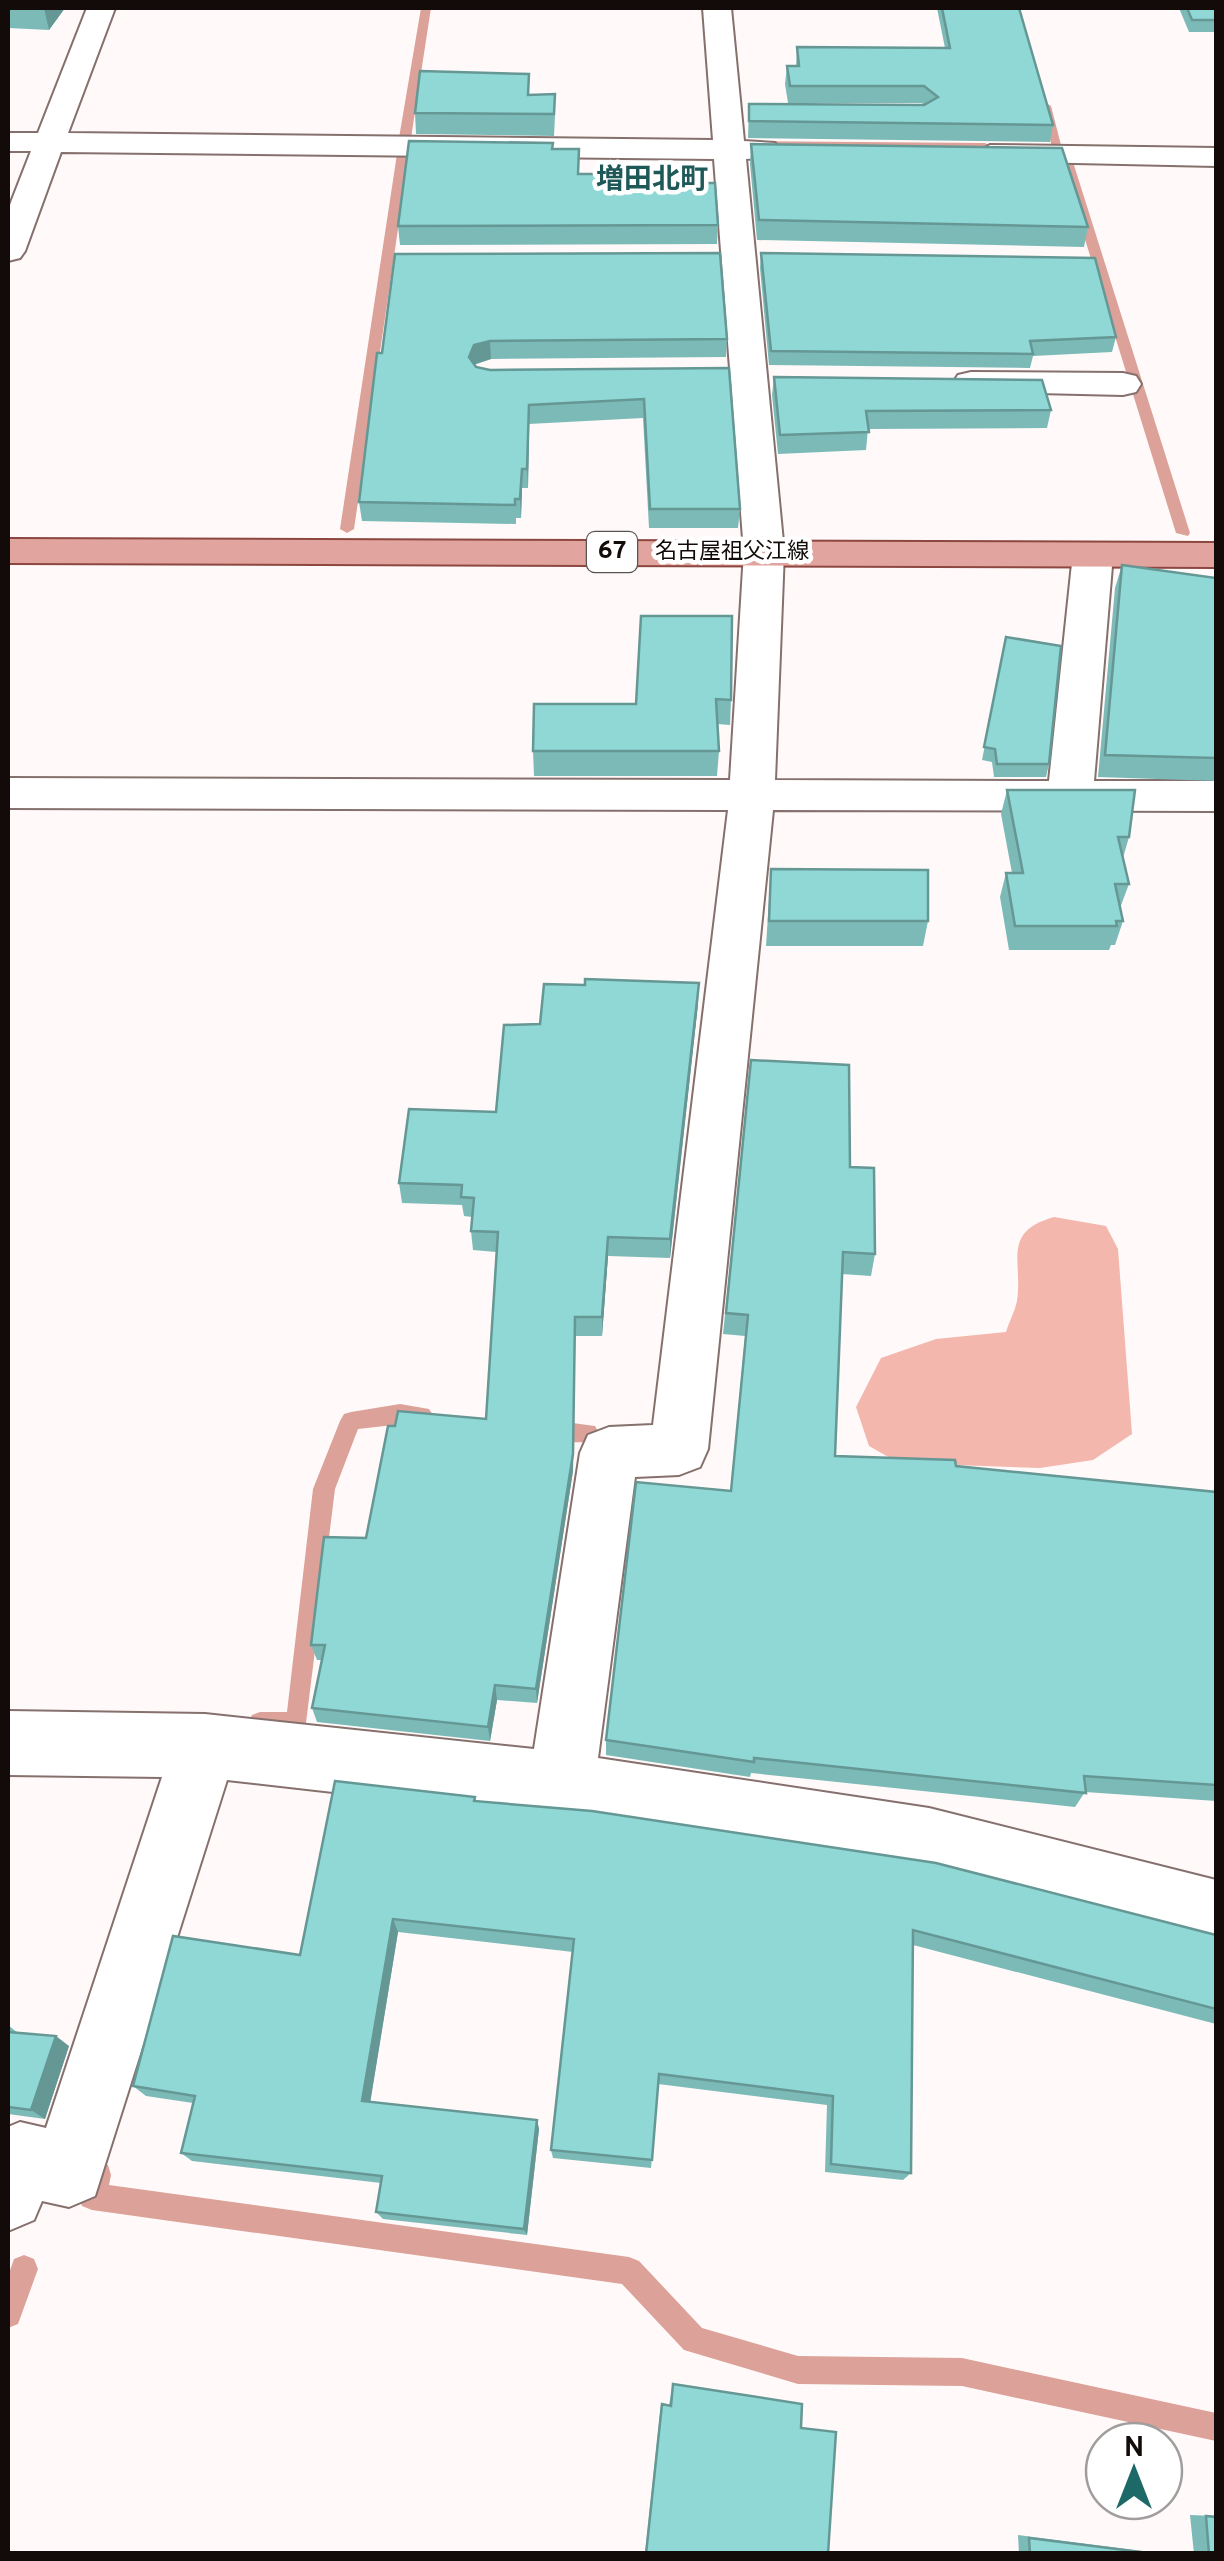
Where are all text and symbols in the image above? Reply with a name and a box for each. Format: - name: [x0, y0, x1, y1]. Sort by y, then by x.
- district label: 増田北町: [596, 163, 708, 199]
- road number: 67: [587, 532, 637, 572]
- street label: 名古屋祖父江線: [655, 539, 809, 566]
- north arrow: [1084, 2421, 1184, 2521]
- text: N: [1124, 2431, 1144, 2467]

